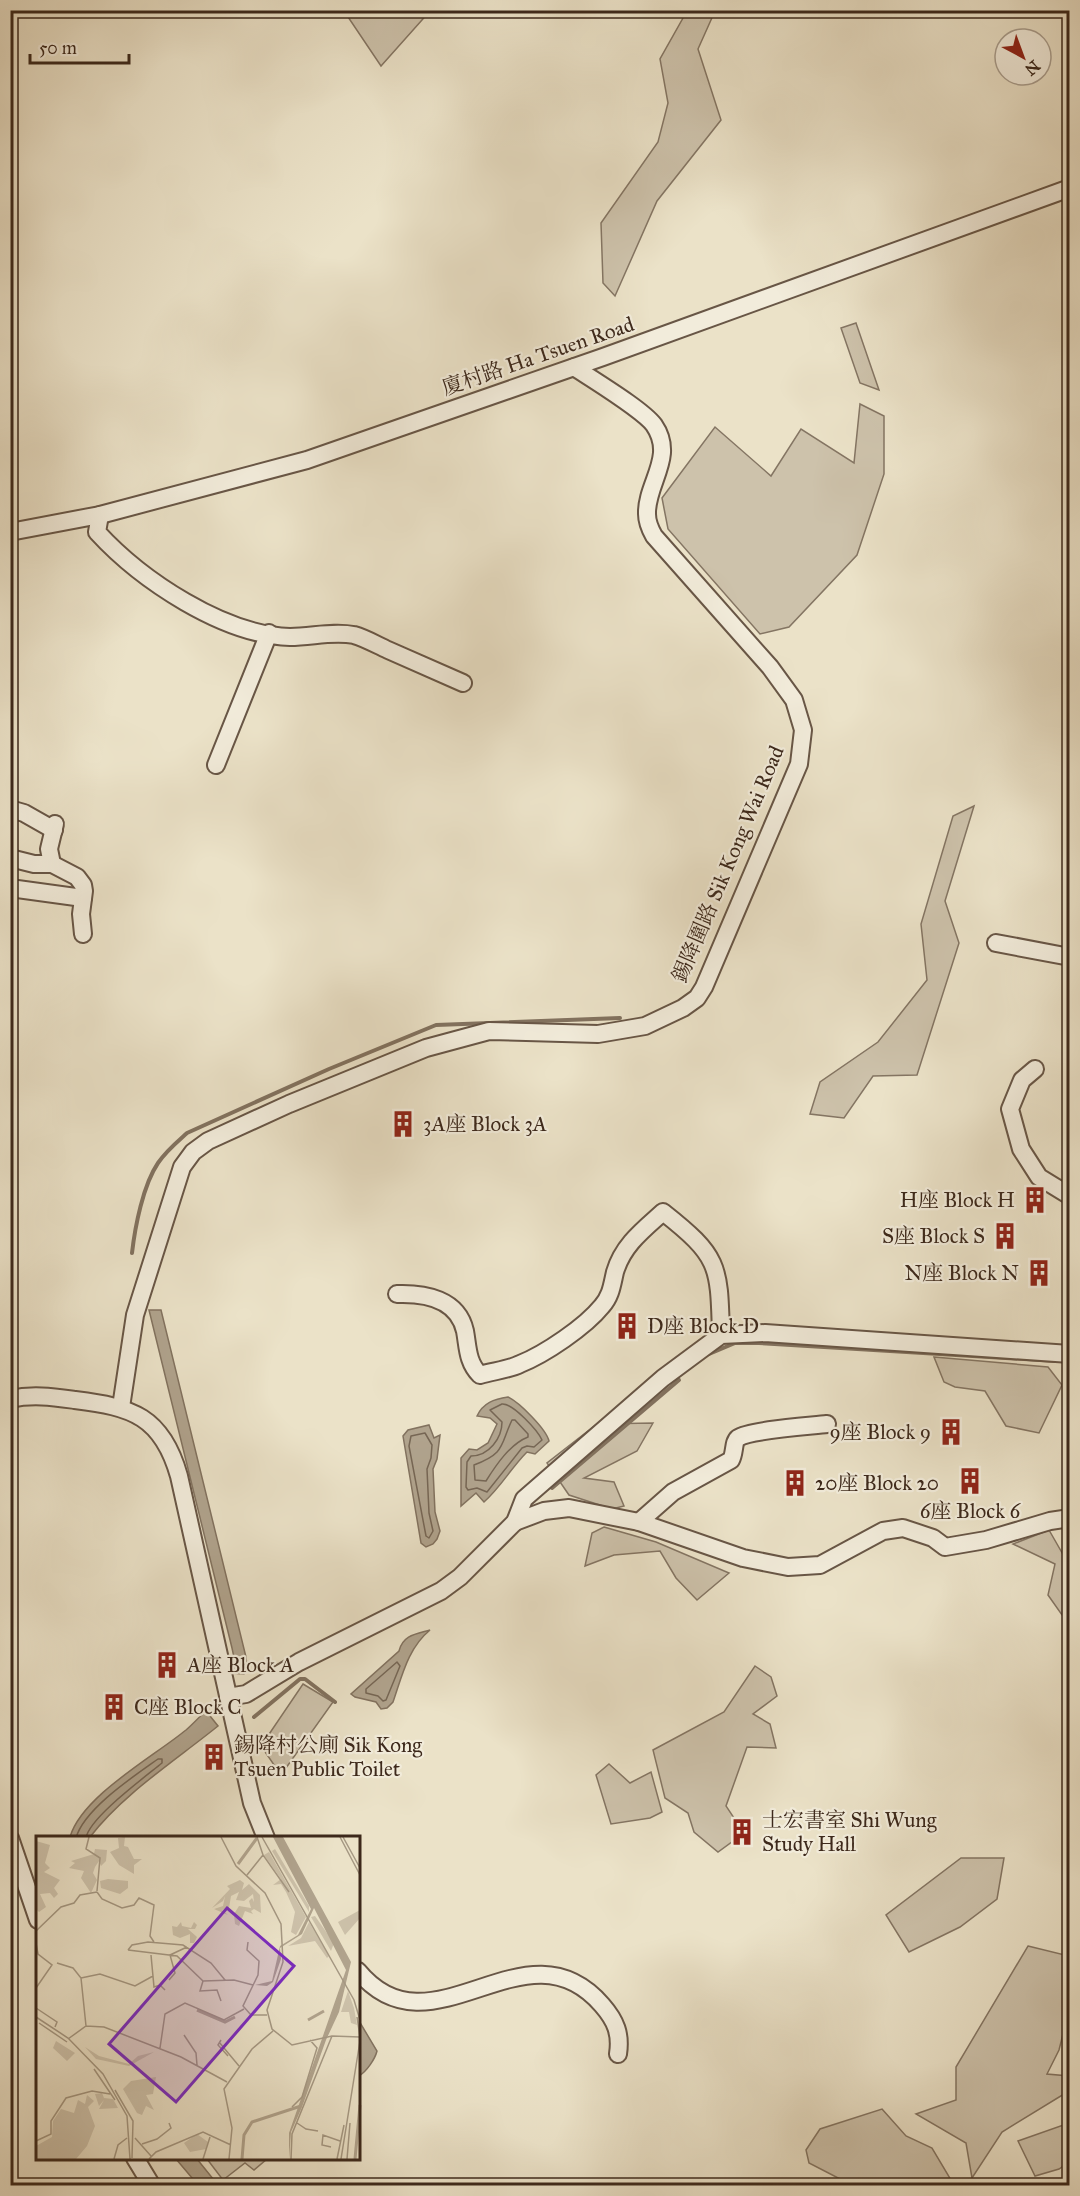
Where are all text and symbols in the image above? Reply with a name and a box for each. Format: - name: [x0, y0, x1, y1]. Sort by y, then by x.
- scale bar: [30, 27, 129, 65]
- north arrow: [993, 27, 1053, 87]
- text: 50 m: [39, 37, 77, 59]
- text: N: [1021, 56, 1044, 80]
- street label: 廈村路 Ha Tsuen Road: [439, 311, 638, 401]
- street label: 錫降圍路 Sik Kong Wai Road: [666, 741, 790, 986]
- building icon: 3A座 Block 3A: [388, 1109, 418, 1139]
- place label: 3A座 Block 3A: [423, 1111, 547, 1137]
- building icon: H座 Block H: [1020, 1185, 1050, 1215]
- place label: H座 Block H: [900, 1187, 1015, 1213]
- building icon: S座 Block S: [990, 1221, 1020, 1251]
- place label: S座 Block S: [882, 1223, 985, 1249]
- building icon: N座 Block N: [1024, 1258, 1054, 1288]
- place label: N座 Block N: [905, 1260, 1019, 1286]
- building icon: D座 Block D: [612, 1311, 642, 1341]
- place label: D座 Block D: [647, 1313, 759, 1339]
- building icon: 9座 Block 9: [936, 1417, 966, 1447]
- place label: 9座 Block 9: [830, 1419, 931, 1445]
- building icon: 6座 Block 6: [955, 1466, 985, 1496]
- building icon: 20座 Block 20: [780, 1468, 810, 1498]
- place label: 20座 Block 20: [815, 1470, 939, 1496]
- place label: 6座 Block 6: [920, 1498, 1021, 1524]
- building icon: A座 Block A: [152, 1650, 182, 1680]
- place label: A座 Block A: [186, 1652, 294, 1678]
- building icon: C座 Block C: [99, 1692, 129, 1722]
- place label: C座 Block C: [134, 1694, 242, 1720]
- place label: 錫降村公廁 Sik Kong Tsuen Public Toilet: [234, 1732, 422, 1782]
- building icon: 錫降村公廁 Sik Kong Tsuen Public Toilet: [199, 1742, 229, 1772]
- place label: 士宏書室 Shi Wung Study Hall: [762, 1807, 937, 1857]
- building icon: 士宏書室 Shi Wung Study Hall: [727, 1817, 757, 1847]
- inset map: [36, 1836, 360, 2160]

